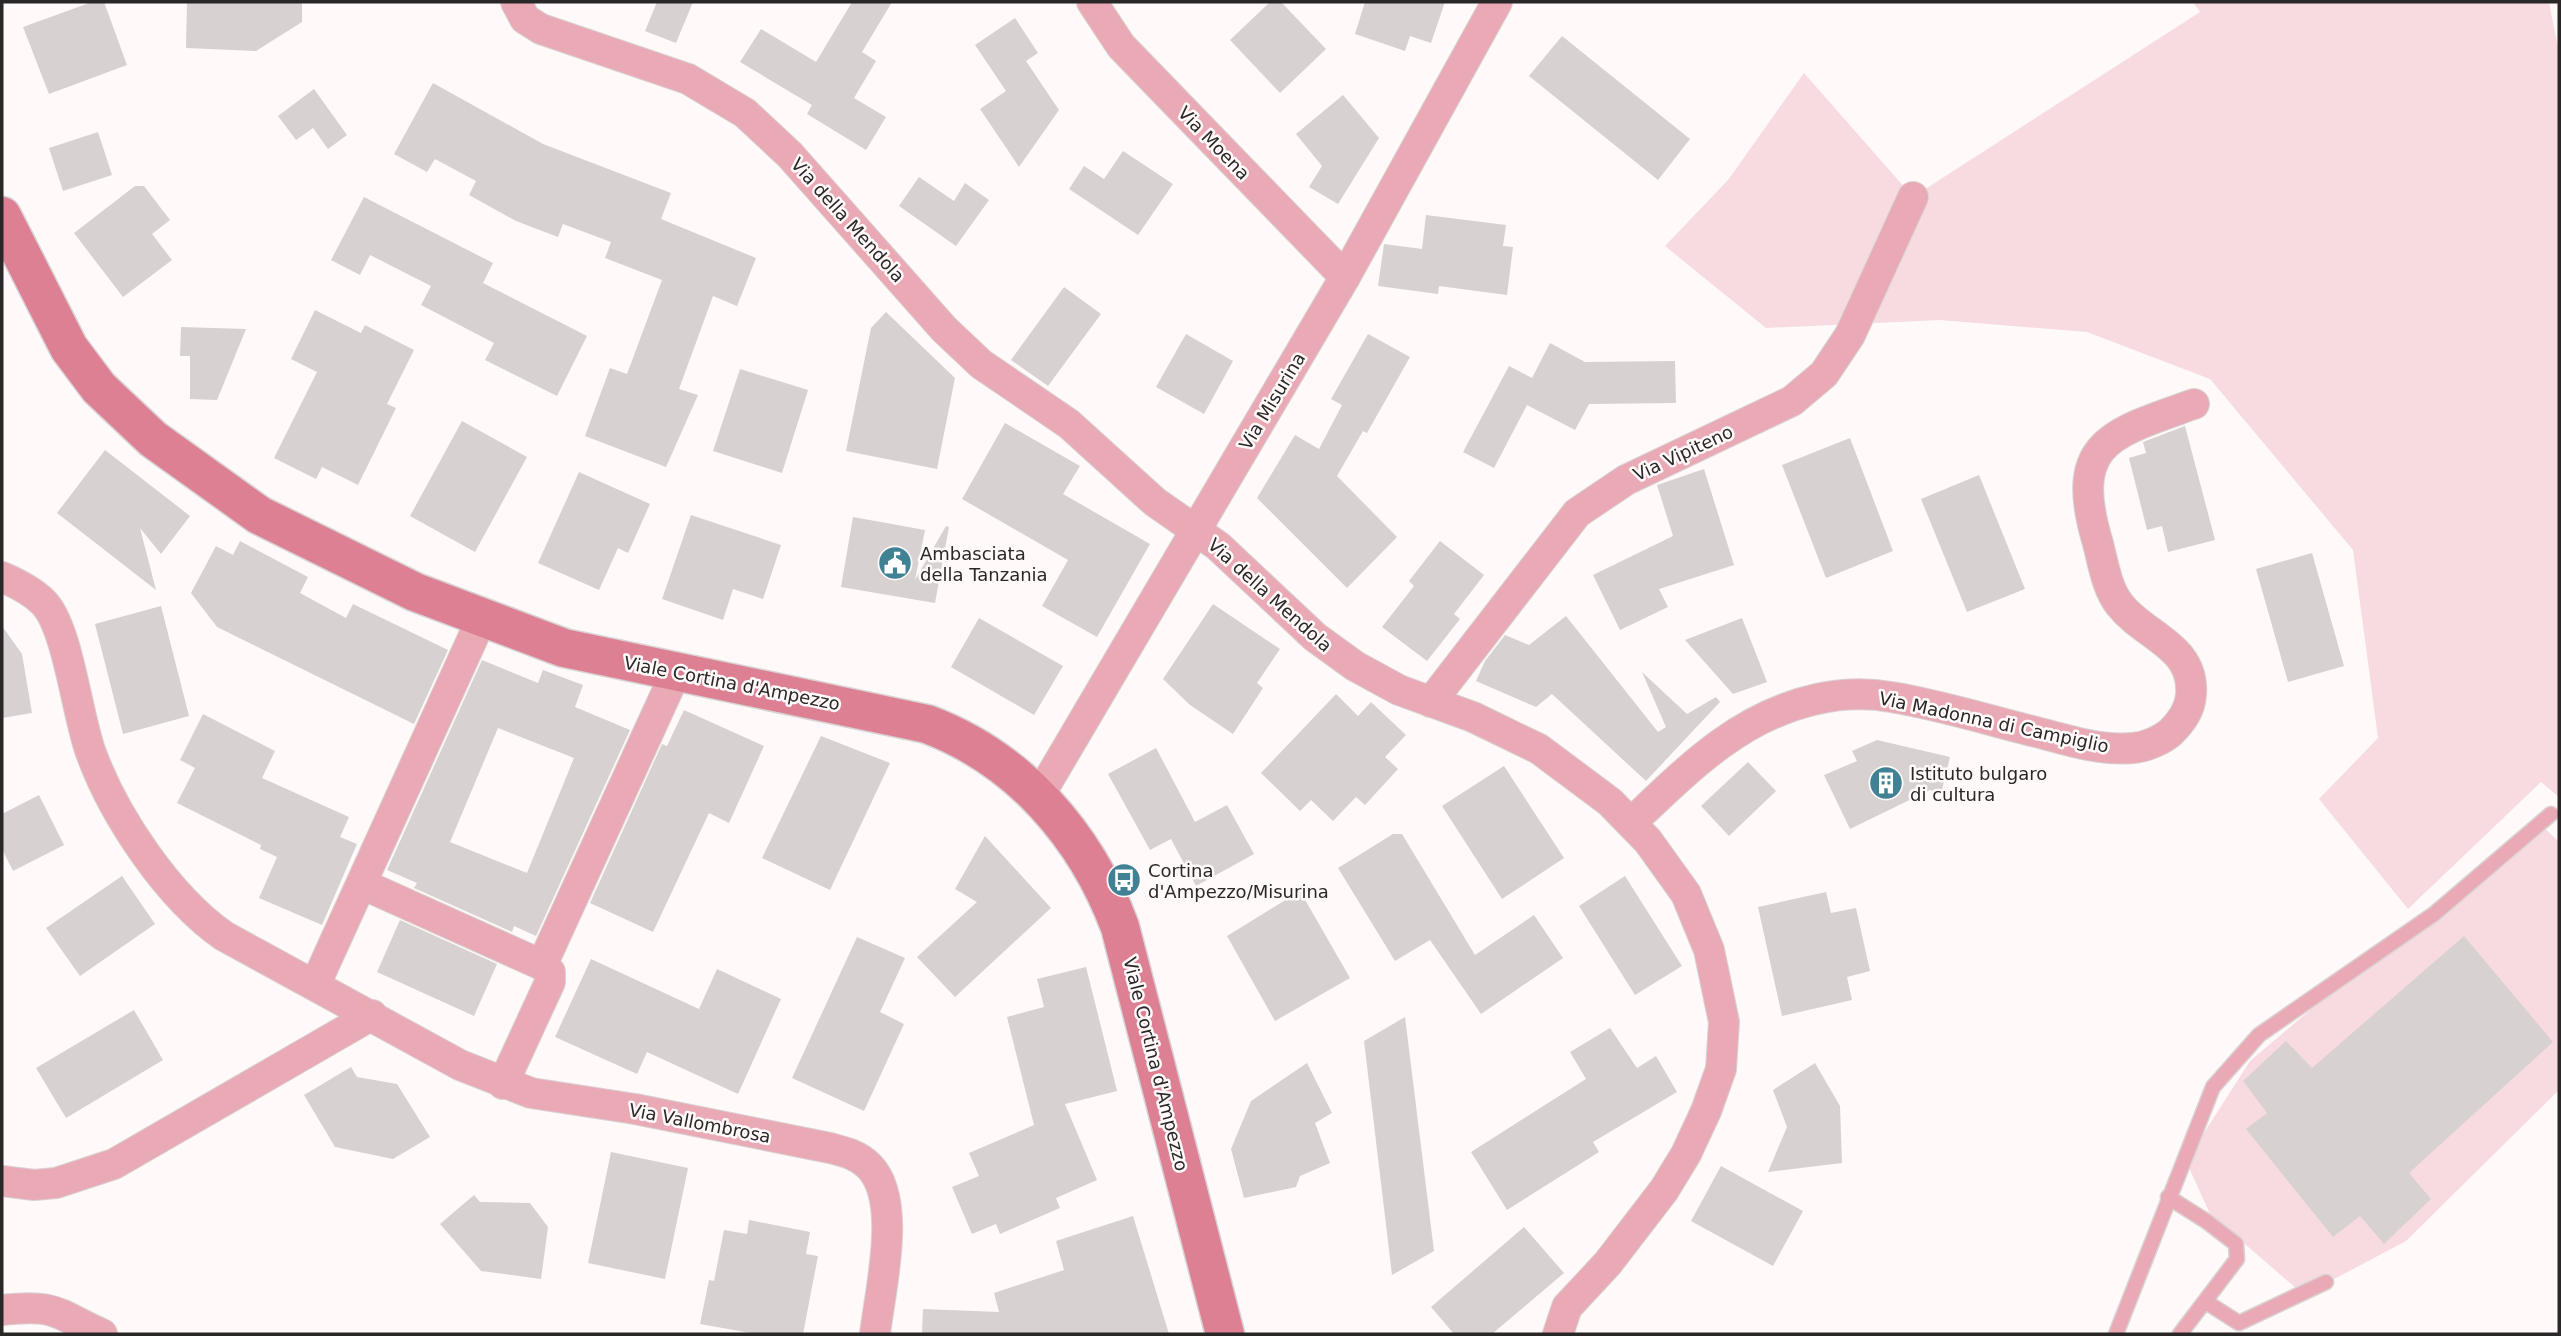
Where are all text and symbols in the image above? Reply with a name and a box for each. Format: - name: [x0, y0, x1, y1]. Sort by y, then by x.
- street label: Via Moena: [1174, 102, 1254, 184]
- street label: Via della Mendola: [787, 154, 909, 286]
- street label: Via Misurina: [1235, 349, 1309, 453]
- street label: Via Vipiteno: [1630, 421, 1736, 485]
- street label: Via della Mendola: [1204, 534, 1336, 656]
- place label: Ambasciata della Tanzania: [920, 543, 1048, 585]
- public building icon: Ambasciata della Tanzania: [876, 544, 914, 582]
- street label: Viale Cortina d'Ampezzo: [622, 652, 842, 714]
- street label: Via Madonna di Campiglio: [1877, 687, 2111, 757]
- place label: Istituto bulgaro di cultura: [1910, 763, 2047, 805]
- building icon: Istituto bulgaro di cultura: [1867, 764, 1905, 802]
- place label: Cortina d'Ampezzo/Misurina: [1148, 860, 1329, 902]
- bus stop icon: Cortina d'Ampezzo/Misurina: [1105, 861, 1143, 899]
- street label: Viale Cortina d'Ampezzo: [1119, 955, 1193, 1173]
- street label: Via Vallombrosa: [627, 1099, 773, 1147]

